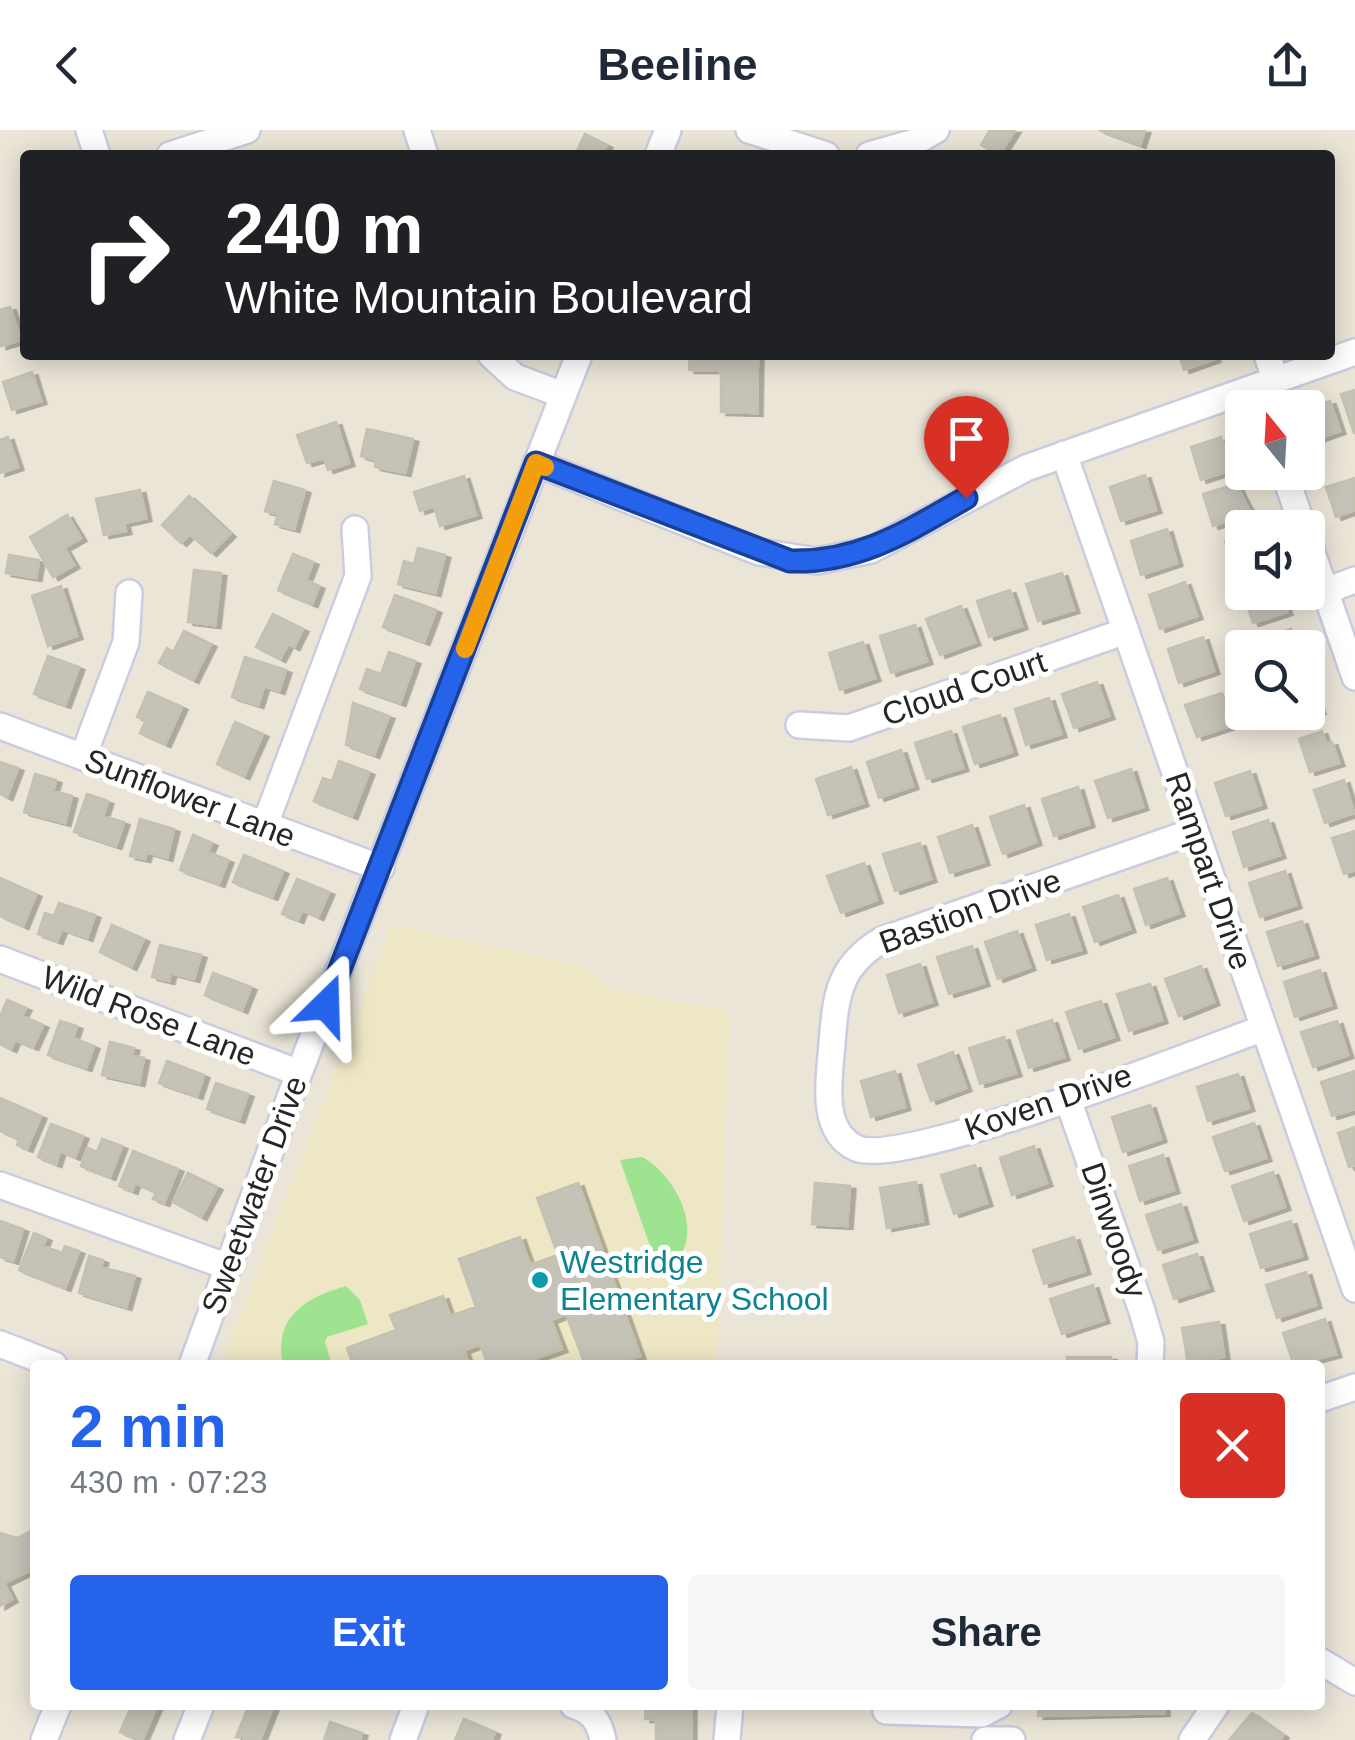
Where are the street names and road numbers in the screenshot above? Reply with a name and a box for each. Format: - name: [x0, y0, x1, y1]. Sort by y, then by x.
- street label: Cloud Court: [877, 643, 1051, 733]
- street label: Sunflower Lane: [80, 741, 300, 855]
- street label: Rampart Drive: [1158, 768, 1260, 974]
- street label: Bastion Drive: [874, 862, 1066, 960]
- street label: Wild Rose Lane: [37, 959, 261, 1073]
- street label: Koven Drive: [960, 1057, 1136, 1147]
- street label: Sweetwater Drive: [194, 1071, 314, 1319]
- street label: Dinwoody: [1074, 1158, 1154, 1302]

